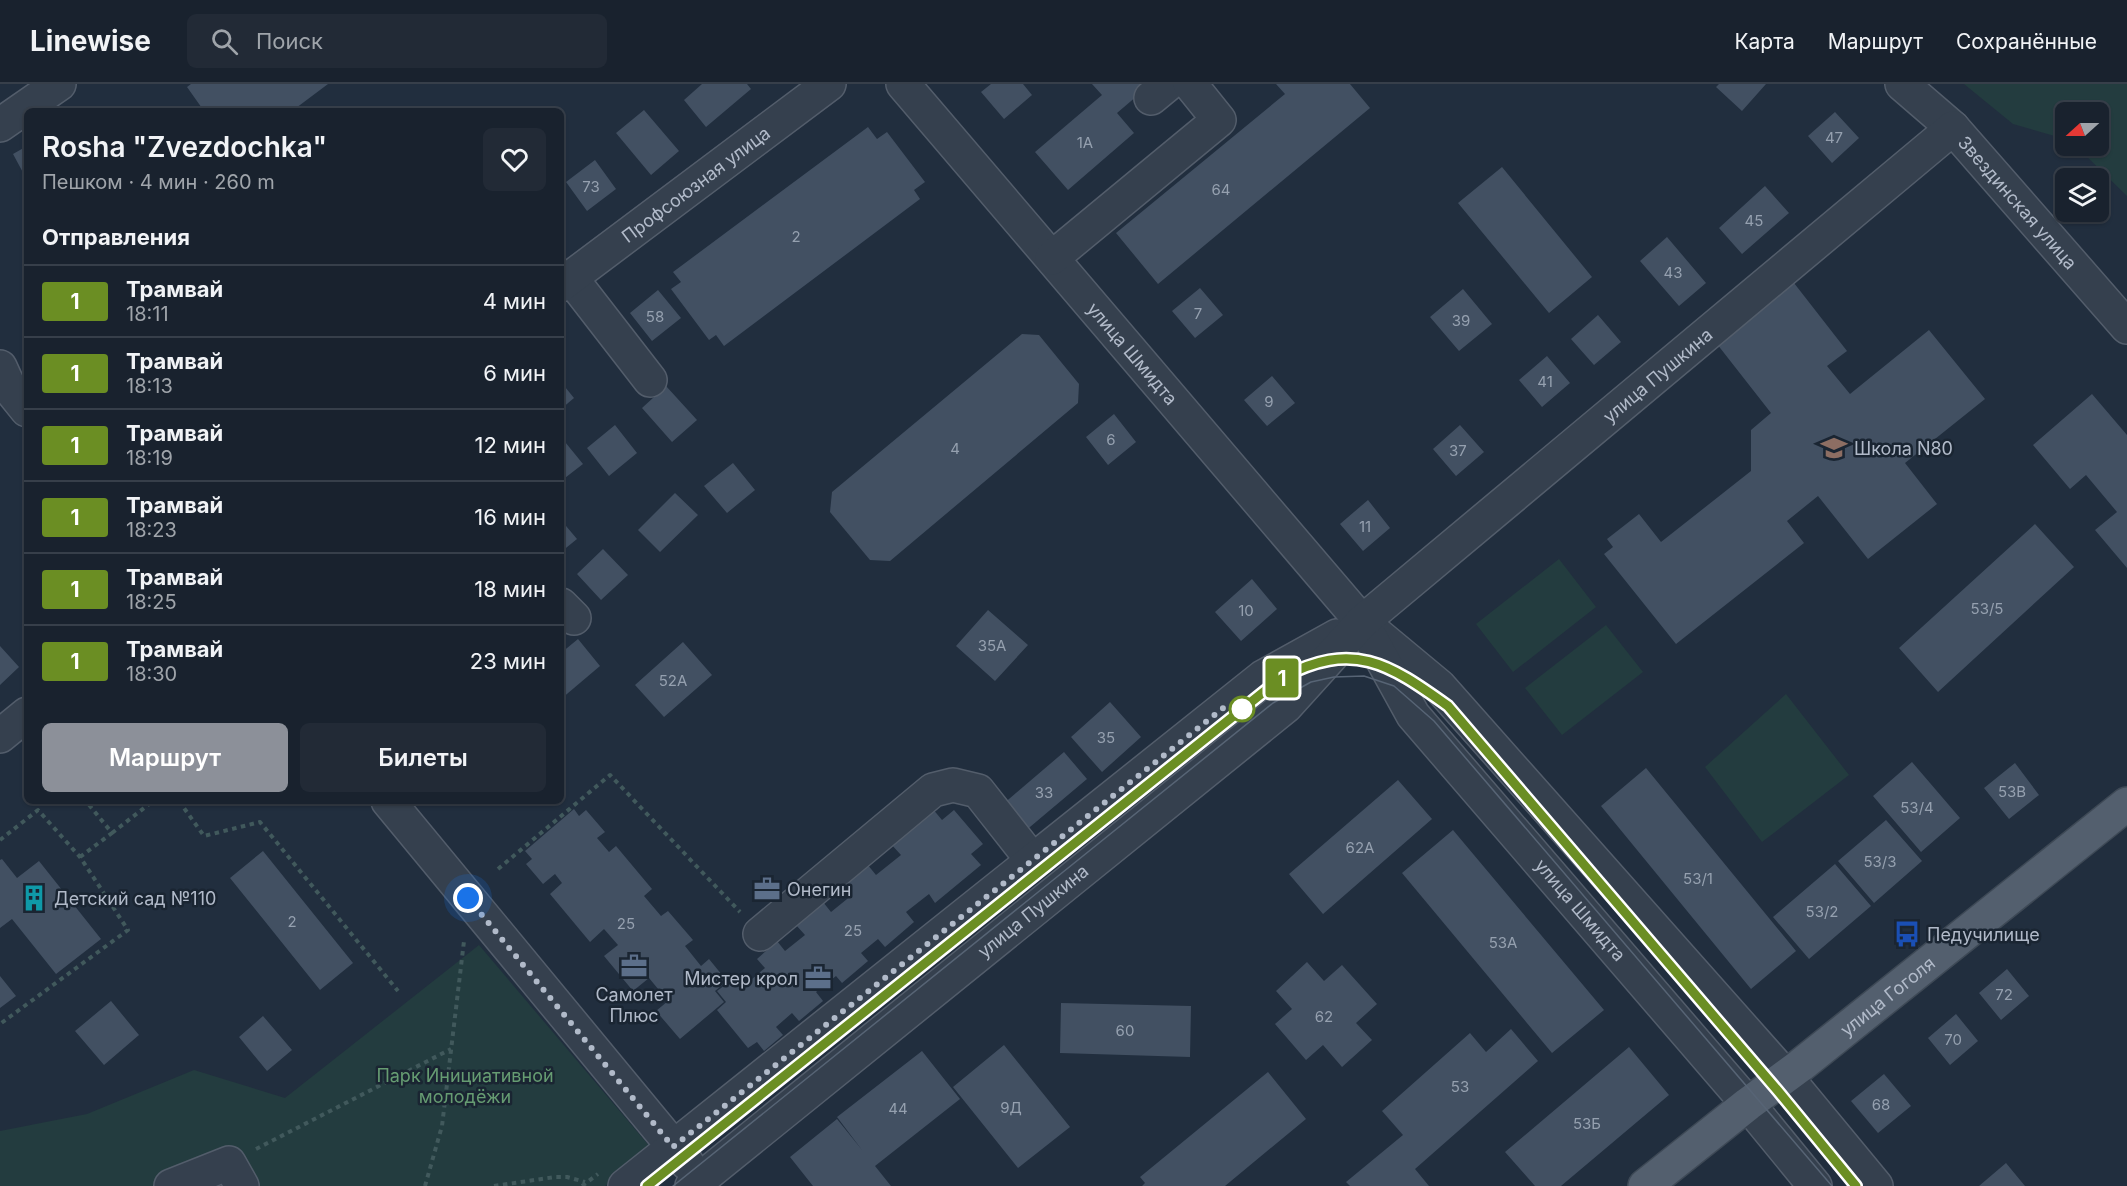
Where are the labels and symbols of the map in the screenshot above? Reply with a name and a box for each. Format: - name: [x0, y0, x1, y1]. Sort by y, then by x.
- north arrow: [2055, 102, 2109, 156]
- street label: Профсоюзная улица: [617, 122, 774, 247]
- house number: 47: [1825, 128, 1843, 147]
- street label: Звездинская улица: [1954, 131, 2082, 273]
- house number: 1А: [1077, 133, 1093, 152]
- house number: 73: [582, 177, 600, 196]
- house number: 64: [1212, 180, 1231, 199]
- house number: 45: [1745, 211, 1763, 230]
- house number: 2: [791, 227, 801, 246]
- house number: 43: [1664, 263, 1682, 282]
- street label: улица Шмидта: [1083, 298, 1182, 409]
- house number: 7: [1194, 304, 1202, 323]
- house number: 58: [646, 307, 664, 326]
- house number: 39: [1452, 311, 1470, 330]
- street label: улица Пушкина: [1599, 323, 1716, 427]
- house number: 41: [1537, 372, 1553, 391]
- house number: 9: [1264, 392, 1274, 411]
- house number: 6: [1106, 430, 1116, 449]
- school or university icon: Школа N80: [1819, 433, 1849, 463]
- place label: Школа N80: [1854, 438, 1953, 459]
- house number: 4: [950, 439, 960, 458]
- house number: 37: [1449, 441, 1467, 460]
- house number: 11: [1359, 517, 1371, 536]
- house number: 53/5: [1971, 599, 2003, 618]
- house number: 10: [1238, 601, 1254, 620]
- house number: 35А: [978, 636, 1006, 655]
- line badge: 1: [1262, 658, 1302, 698]
- house number: 52А: [659, 671, 687, 690]
- unlabelled marker: [1229, 696, 1255, 722]
- house number: 35: [1097, 728, 1115, 747]
- house number: 53В: [1998, 782, 2026, 801]
- house number: 33: [1035, 783, 1053, 802]
- house number: 53/4: [1900, 798, 1934, 817]
- house number: 62А: [1346, 838, 1374, 857]
- house number: 53/3: [1863, 852, 1897, 871]
- street label: улица Шмидта: [1531, 854, 1630, 965]
- street label: улица Пушкина: [973, 860, 1092, 962]
- house number: 53/1: [1683, 869, 1713, 888]
- office icon: Онегин: [752, 874, 782, 904]
- place label: Онегин: [787, 879, 851, 900]
- building icon: Детский сад №110: [19, 883, 49, 913]
- your location: [453, 883, 483, 913]
- place label: Детский сад №110: [54, 888, 216, 909]
- house number: 53/2: [1806, 902, 1838, 921]
- house number: 2: [287, 912, 297, 931]
- house number: 25: [617, 914, 635, 933]
- bus stop icon: Педучилище: [1892, 919, 1922, 949]
- house number: 25: [844, 921, 862, 940]
- place label: Педучилище: [1927, 924, 2040, 945]
- house number: 53А: [1489, 933, 1517, 952]
- office icon: Самолет Плюс: [619, 951, 649, 981]
- street label: улица Гоголя: [1836, 952, 1939, 1040]
- office icon: Мистер крол: [803, 963, 833, 993]
- place label: Мистер крол: [684, 968, 798, 989]
- place label: Самолет Плюс: [595, 984, 673, 1026]
- house number: 72: [1995, 985, 2013, 1004]
- house number: 62: [1315, 1007, 1333, 1026]
- house number: 60: [1116, 1021, 1134, 1040]
- house number: 70: [1944, 1030, 1962, 1049]
- park label: Парк Инициативной молодёжи: [376, 1065, 554, 1107]
- house number: 53: [1451, 1077, 1469, 1096]
- house number: 68: [1872, 1095, 1890, 1114]
- house number: 9Д: [1000, 1098, 1022, 1117]
- house number: 44: [888, 1099, 908, 1118]
- house number: 53Б: [1573, 1114, 1601, 1133]

